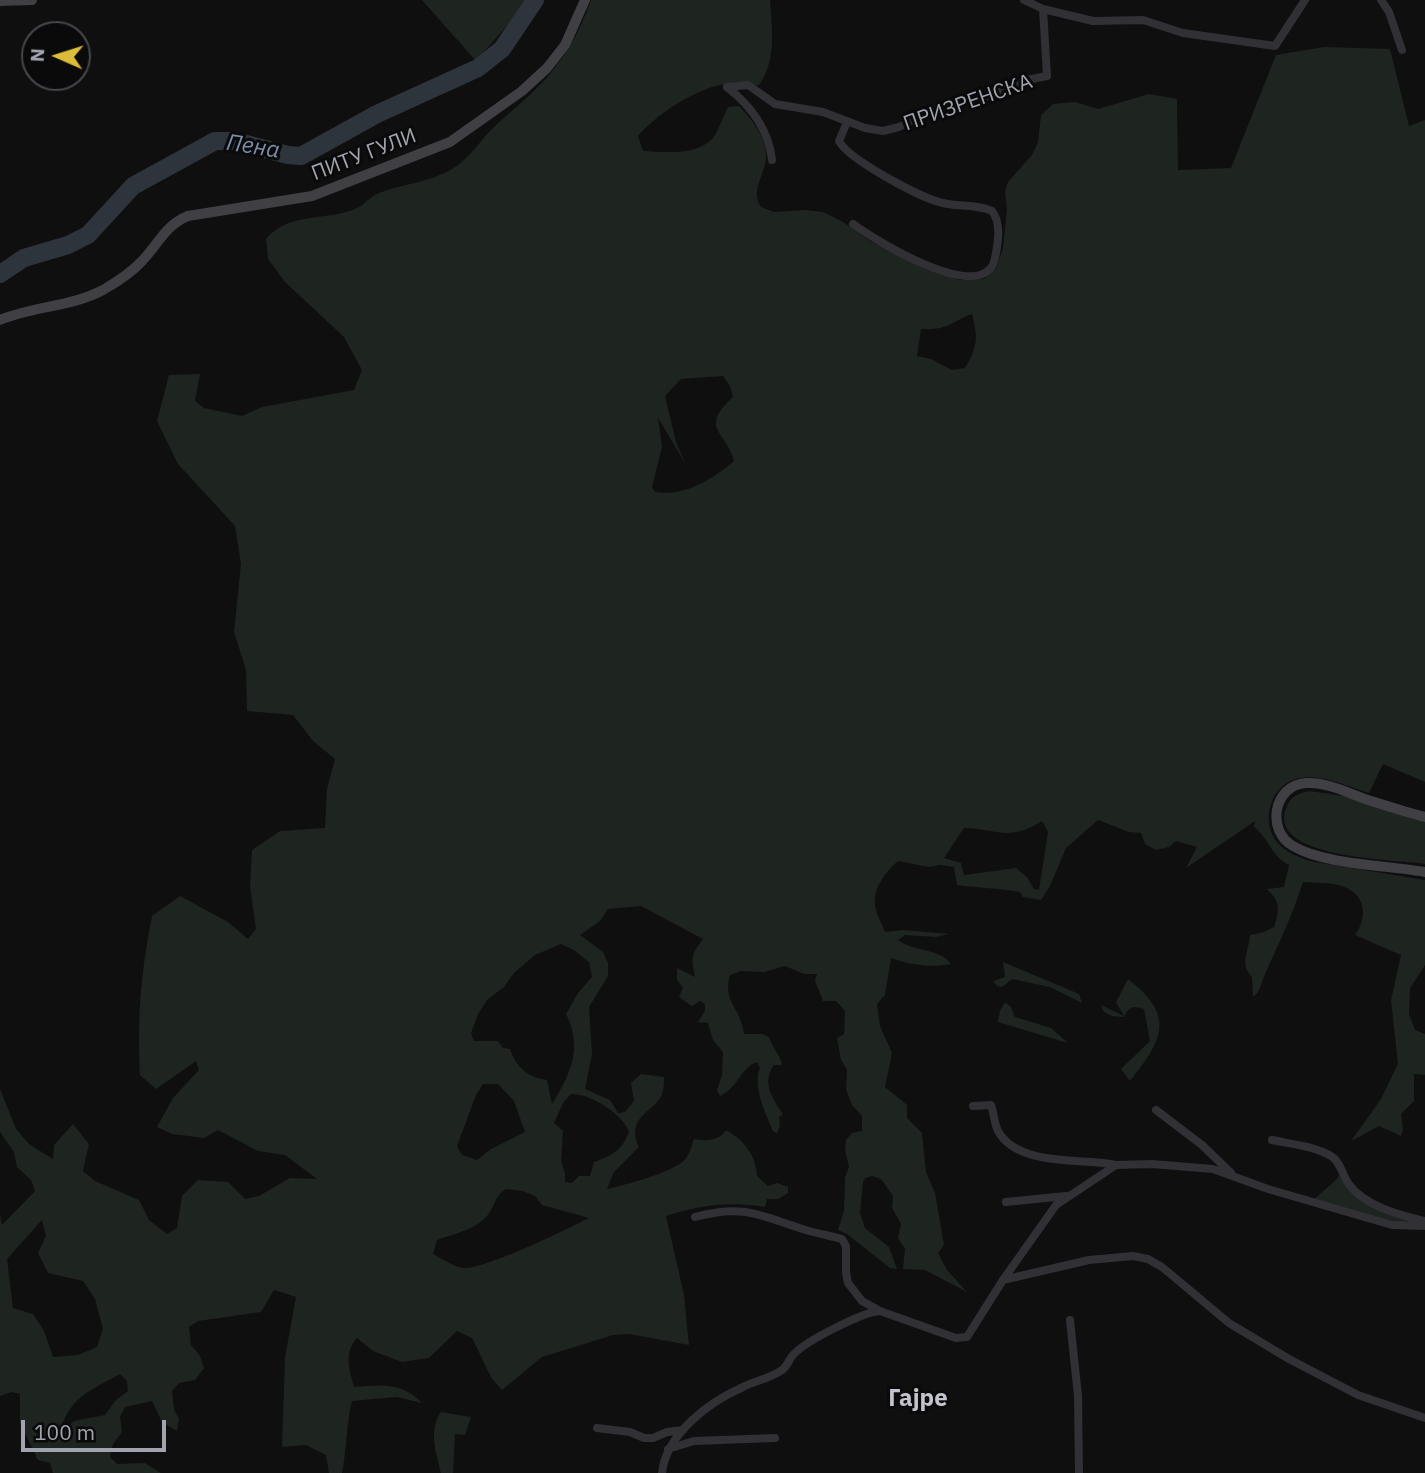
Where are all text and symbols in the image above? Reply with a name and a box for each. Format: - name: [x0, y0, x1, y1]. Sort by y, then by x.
- north arrow: [21, 21, 91, 91]
- text: N: [25, 48, 49, 63]
- street label: ПРИЗРЕНСКА: [900, 69, 1036, 137]
- street label: ПИТУ ГУЛИ: [308, 123, 420, 187]
- water label: Пена: [224, 129, 282, 165]
- district label: Гајре: [888, 1385, 948, 1413]
- scale bar: [24, 1406, 170, 1450]
- text: 100 m: [34, 1418, 95, 1446]

